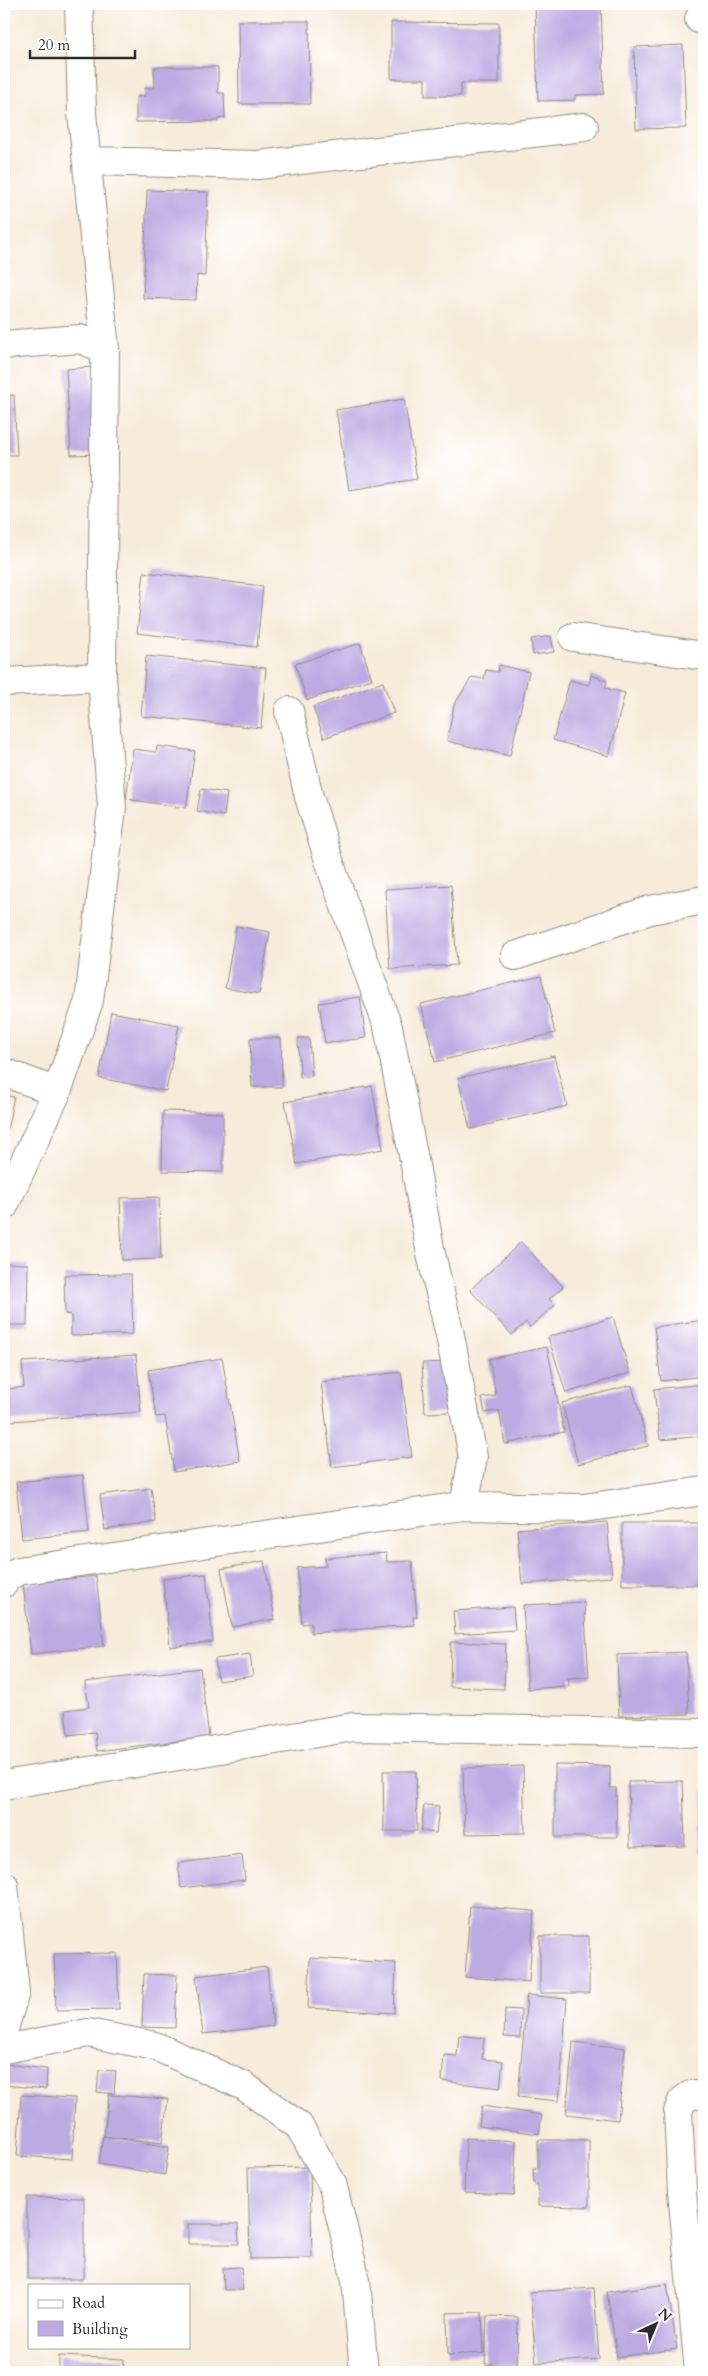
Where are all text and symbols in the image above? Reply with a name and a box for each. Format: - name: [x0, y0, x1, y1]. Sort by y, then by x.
- scale bar: [30, 28, 135, 60]
- text: 20 m: [38, 35, 70, 55]
- legend: [28, 2284, 190, 2348]
- text: Road: [72, 2293, 105, 2313]
- north arrow: [630, 2298, 680, 2348]
- text: N: [654, 2304, 676, 2326]
- text: Building: [72, 2319, 128, 2339]

